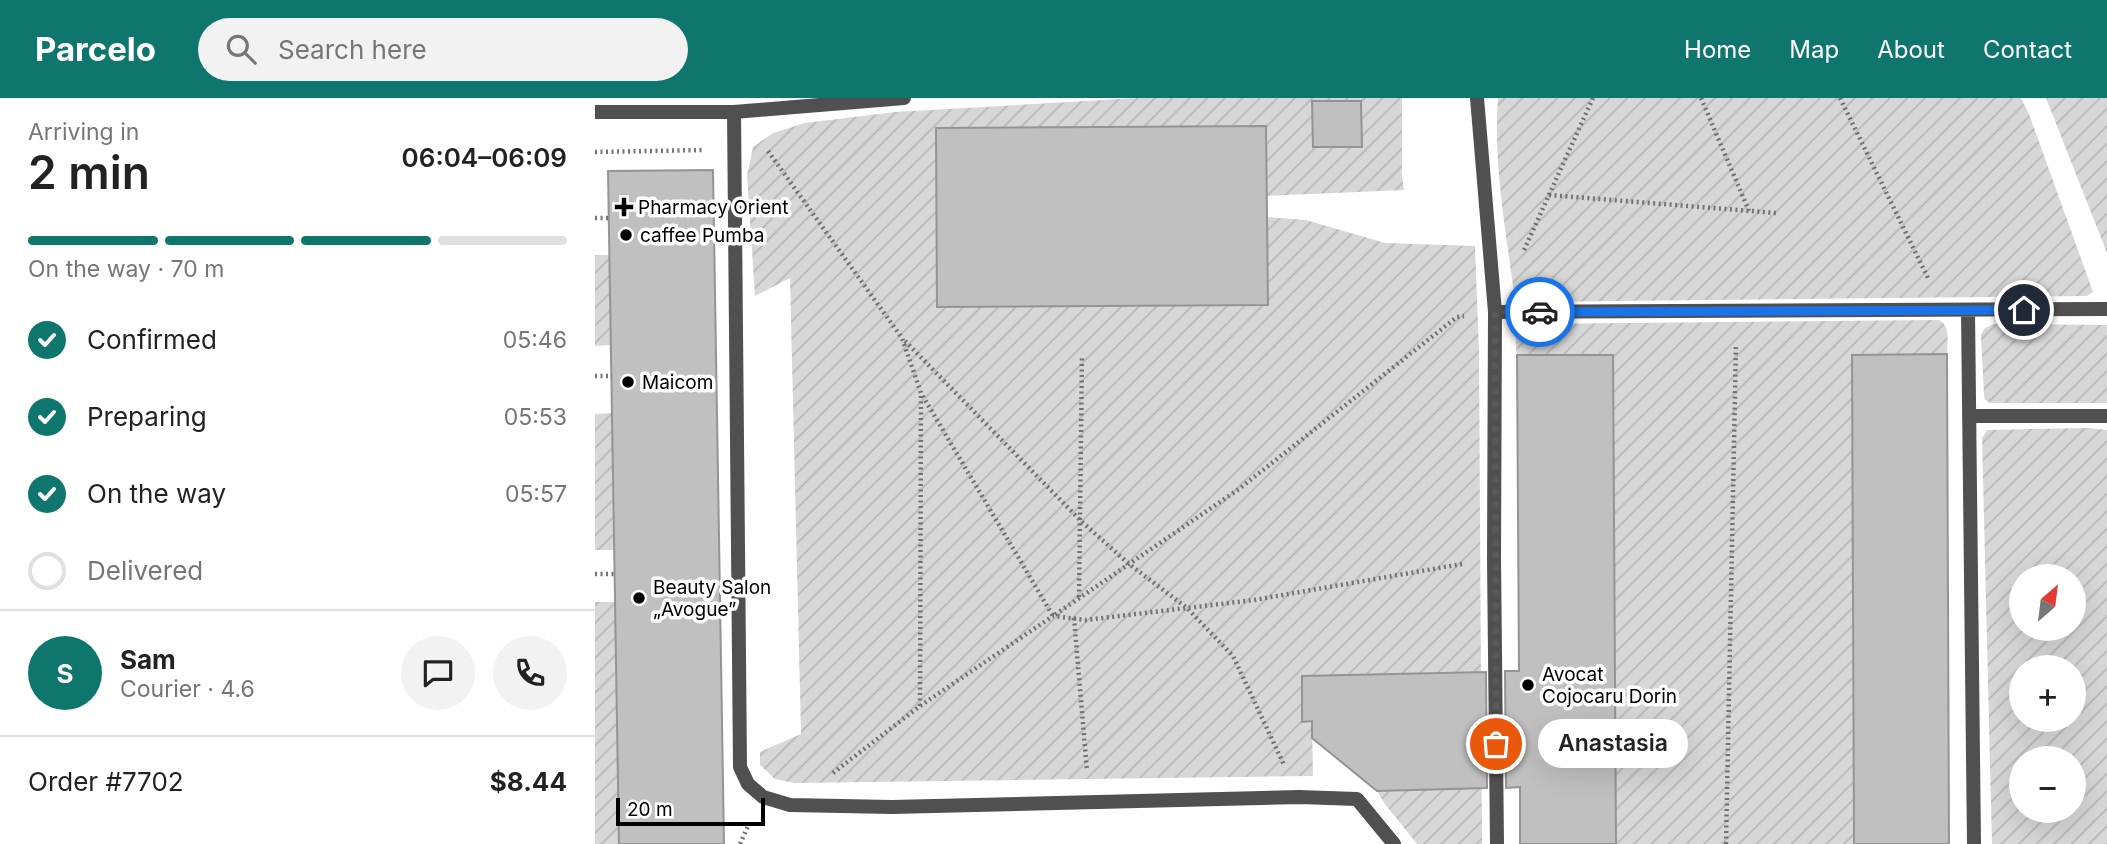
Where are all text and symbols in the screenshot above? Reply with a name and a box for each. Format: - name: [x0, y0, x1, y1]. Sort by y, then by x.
- search box: [198, 18, 688, 81]
- text: Parcelo: [35, 29, 156, 69]
- icon: search: [222, 30, 260, 68]
- text: Search here: [278, 34, 427, 65]
- text: Home: [1684, 35, 1751, 64]
- text: Map: [1789, 35, 1839, 64]
- text: About: [1877, 35, 1945, 64]
- text: Contact: [1983, 35, 2072, 64]
- text: Arriving in: [28, 118, 139, 146]
- text: 06:04–06:09: [402, 142, 567, 173]
- text: 2 min: [28, 144, 150, 200]
- place label: Pharmacy Orient: [638, 196, 788, 219]
- marker: Pharmacy Orient: [616, 199, 632, 215]
- place label: caffee Pumba: [640, 224, 764, 247]
- marker: caffee Pumba: [618, 227, 634, 243]
- text: On the way · 70 m: [28, 255, 224, 283]
- courier: [1505, 277, 1575, 347]
- pin: [1994, 280, 2054, 340]
- icon: home: [2005, 291, 2043, 329]
- icon: car: [1521, 293, 1559, 331]
- icon: check: [28, 321, 66, 359]
- text: Confirmed: [87, 324, 217, 355]
- text: 05:46: [503, 326, 567, 354]
- place label: Maicom: [642, 371, 713, 394]
- marker: Maicom: [620, 374, 636, 390]
- icon: check: [28, 398, 66, 436]
- text: Preparing: [87, 401, 207, 432]
- text: 05:53: [504, 403, 567, 431]
- icon: check: [28, 475, 66, 513]
- text: On the way: [87, 478, 226, 509]
- text: 05:57: [505, 480, 567, 508]
- text: Delivered: [87, 555, 203, 586]
- north arrow: [2009, 564, 2086, 640]
- map controls: [2009, 564, 2086, 823]
- place label: Beauty Salon „Avogue”: [653, 576, 771, 621]
- marker: Beauty Salon „Avogue”: [631, 590, 647, 606]
- button: chat: [401, 636, 475, 710]
- button: phone: [493, 636, 567, 710]
- text: Sam: [120, 644, 176, 675]
- button: +: [2009, 655, 2086, 732]
- text: S: [56, 658, 74, 689]
- place label: Avocat Cojocaru Dorin: [1542, 663, 1677, 708]
- text: Courier · 4.6: [120, 675, 255, 703]
- marker: Avocat Cojocaru Dorin: [1520, 677, 1536, 693]
- pin: [1466, 714, 1526, 774]
- callout: Anastasia: [1538, 720, 1689, 768]
- icon: bag: [1477, 725, 1515, 763]
- text: Anastasia: [1558, 729, 1668, 757]
- button: −: [2009, 746, 2086, 823]
- text: Order #7702: [28, 766, 184, 797]
- text: $8.44: [490, 766, 567, 797]
- scale bar: [616, 795, 765, 827]
- text: 20 m: [627, 798, 673, 821]

